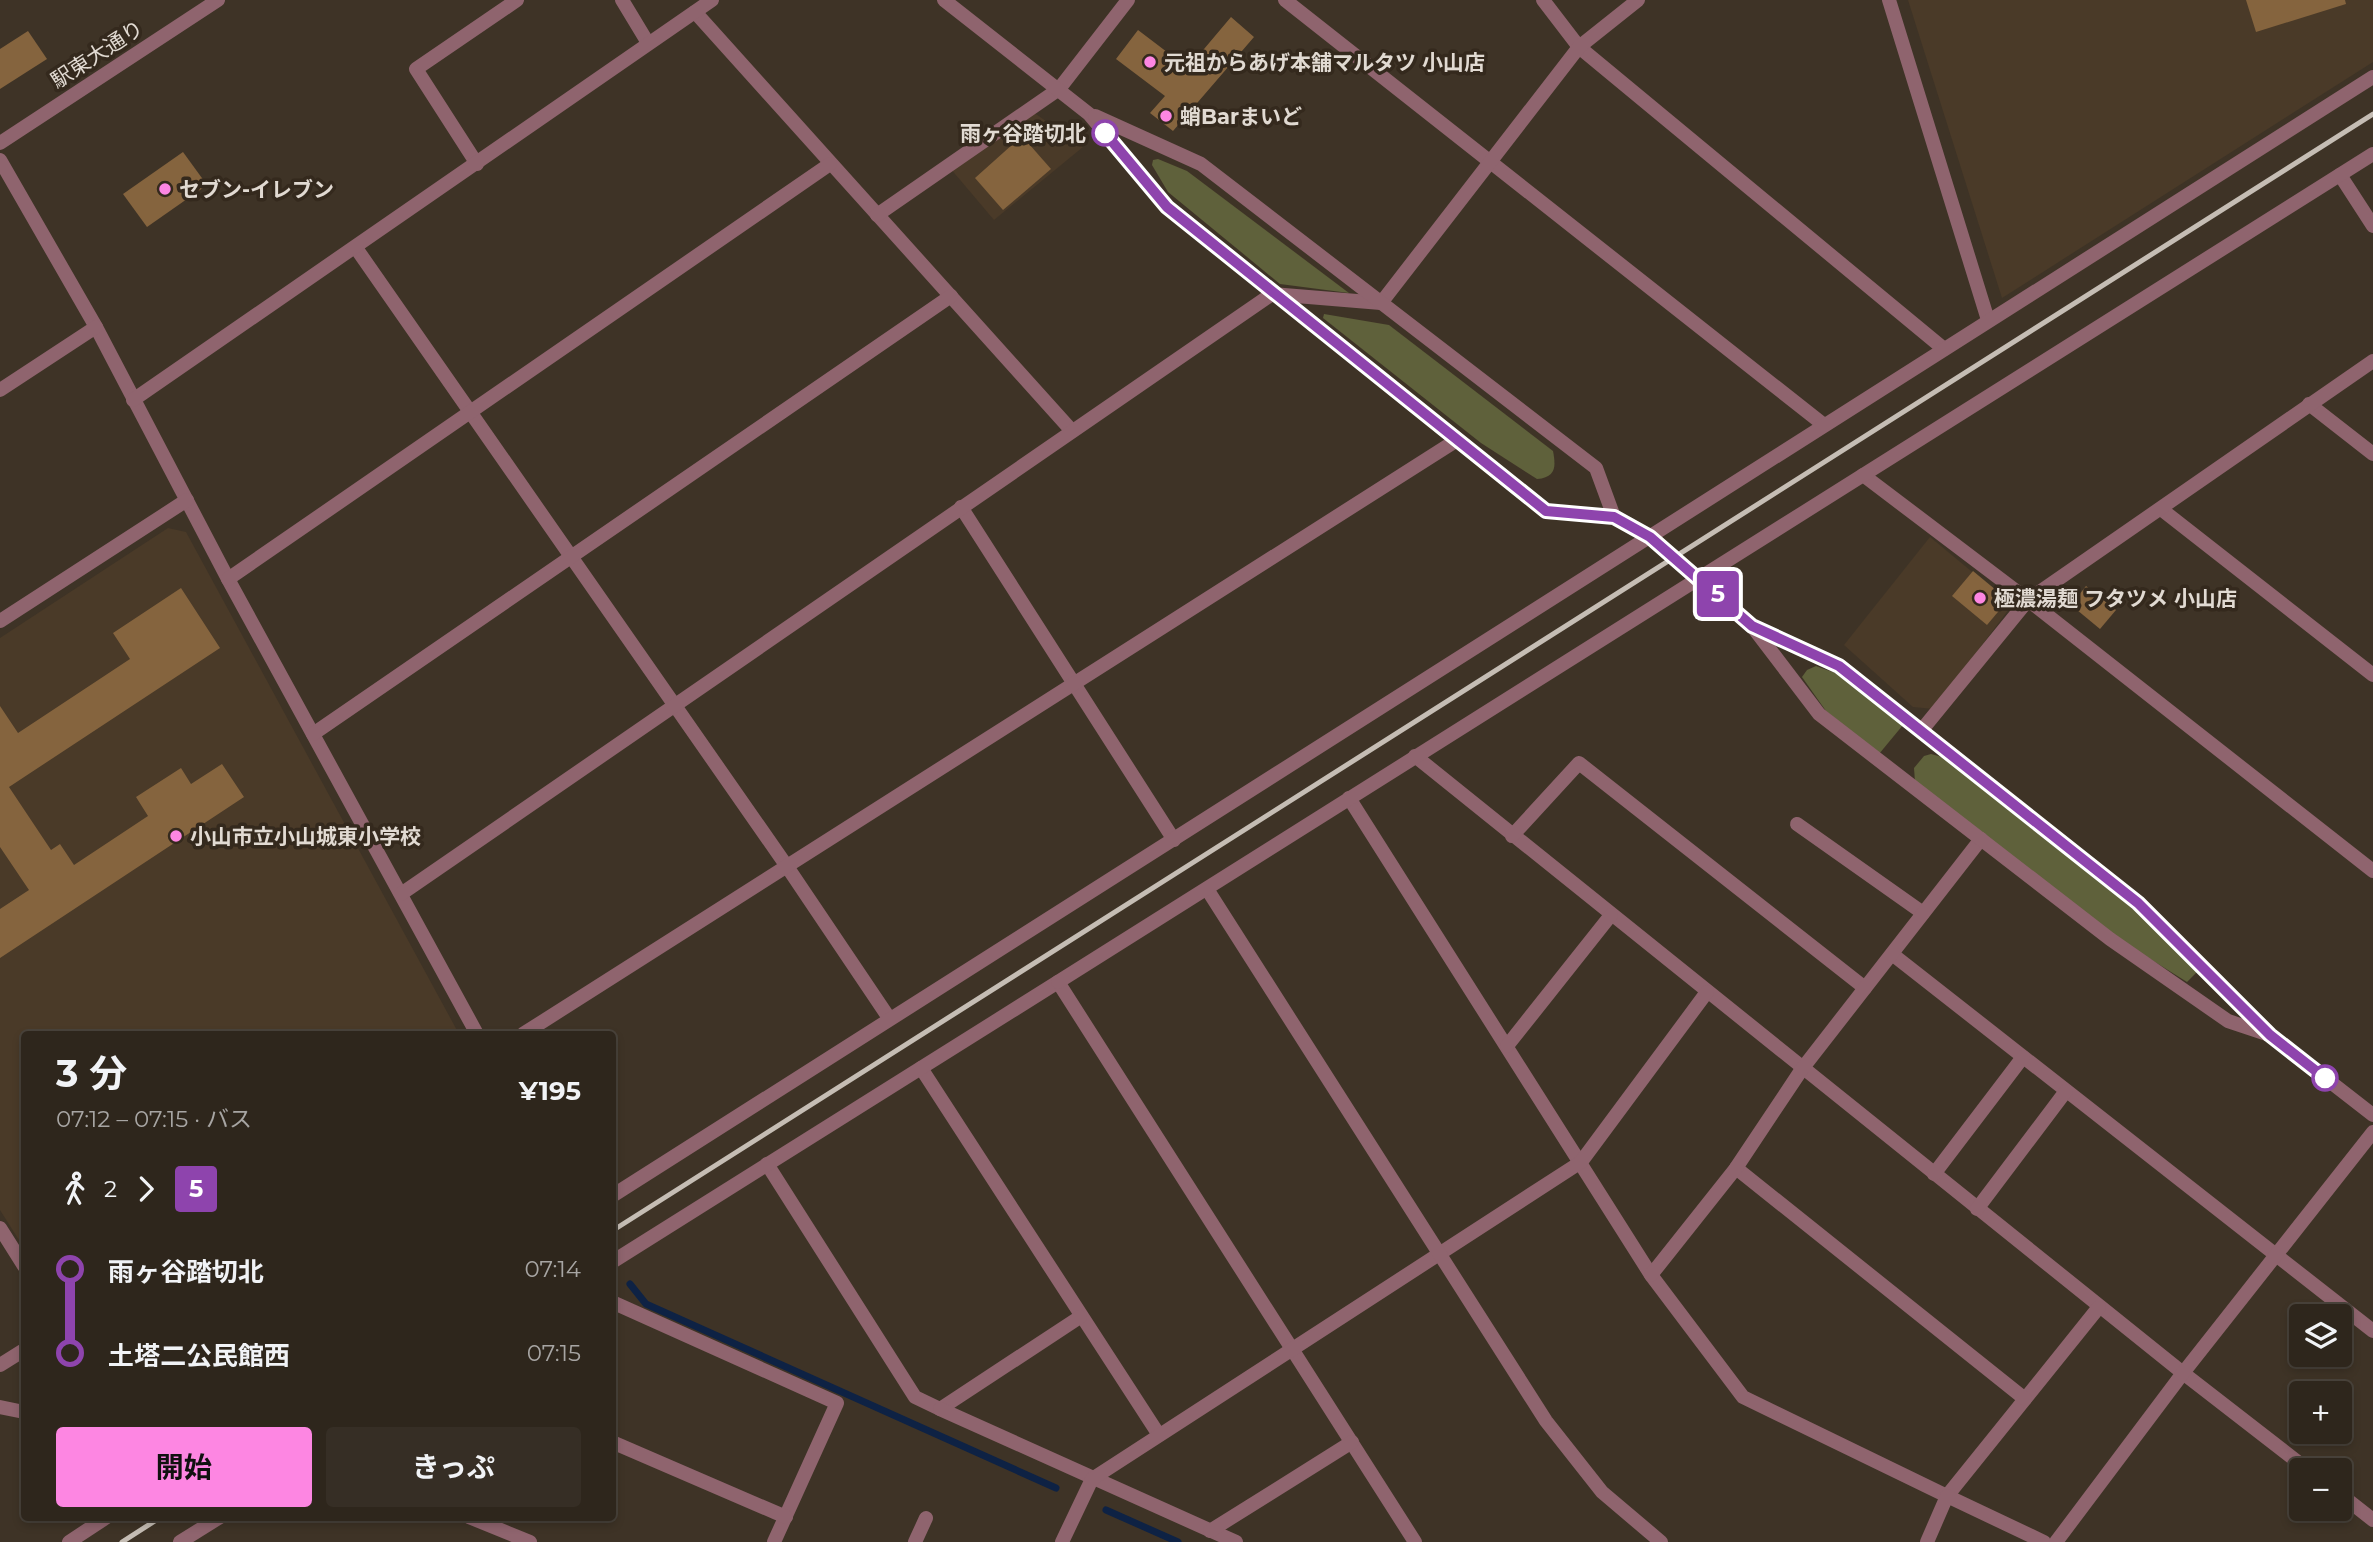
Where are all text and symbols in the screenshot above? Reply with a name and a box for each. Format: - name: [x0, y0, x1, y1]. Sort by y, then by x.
- street label: 駅東大通り: [46, 15, 148, 93]
- place label: 元祖からあげ本舗マルタツ 小山店: [1164, 50, 1485, 75]
- marker: 元祖からあげ本舗マルタツ 小山店: [1142, 54, 1158, 70]
- place label: 蛸Barまいど: [1180, 104, 1302, 129]
- marker: 蛸Barまいど: [1158, 108, 1174, 124]
- marker: 雨ヶ谷踏切北: [1092, 120, 1118, 146]
- place label: 雨ヶ谷踏切北: [960, 121, 1086, 146]
- place label: セブン-イレブン: [179, 177, 334, 202]
- marker: セブン-イレブン: [157, 181, 173, 197]
- line badge: 5: [1695, 571, 1741, 617]
- text: 5: [1711, 579, 1725, 608]
- place label: 極濃湯麺 フタツメ 小山店: [1994, 586, 2237, 611]
- marker: 極濃湯麺 フタツメ 小山店: [1972, 590, 1988, 606]
- place label: 小山市立小山城東小学校: [190, 824, 421, 849]
- marker: 小山市立小山城東小学校: [168, 828, 184, 844]
- text: 3 分: [56, 1050, 127, 1097]
- unlabelled marker: [2312, 1065, 2338, 1091]
- text: ¥195: [519, 1075, 581, 1107]
- text: 07:12 – 07:15 · バス: [56, 1105, 252, 1133]
- icon: walk: [56, 1170, 94, 1208]
- icon: forward: [127, 1170, 165, 1208]
- text: 5: [189, 1174, 203, 1203]
- text: 2: [104, 1175, 117, 1203]
- text: 07:14: [524, 1255, 581, 1283]
- text: 雨ヶ谷踏切北: [108, 1256, 264, 1288]
- map controls: [2289, 1304, 2352, 1521]
- button: layers: [2289, 1304, 2352, 1367]
- text: 07:15: [527, 1339, 581, 1367]
- text: 土塔二公民館西: [108, 1340, 290, 1372]
- button: +: [2289, 1381, 2352, 1444]
- button: 開始: [56, 1427, 312, 1507]
- button: きっぷ: [326, 1427, 581, 1507]
- button: −: [2289, 1458, 2352, 1521]

